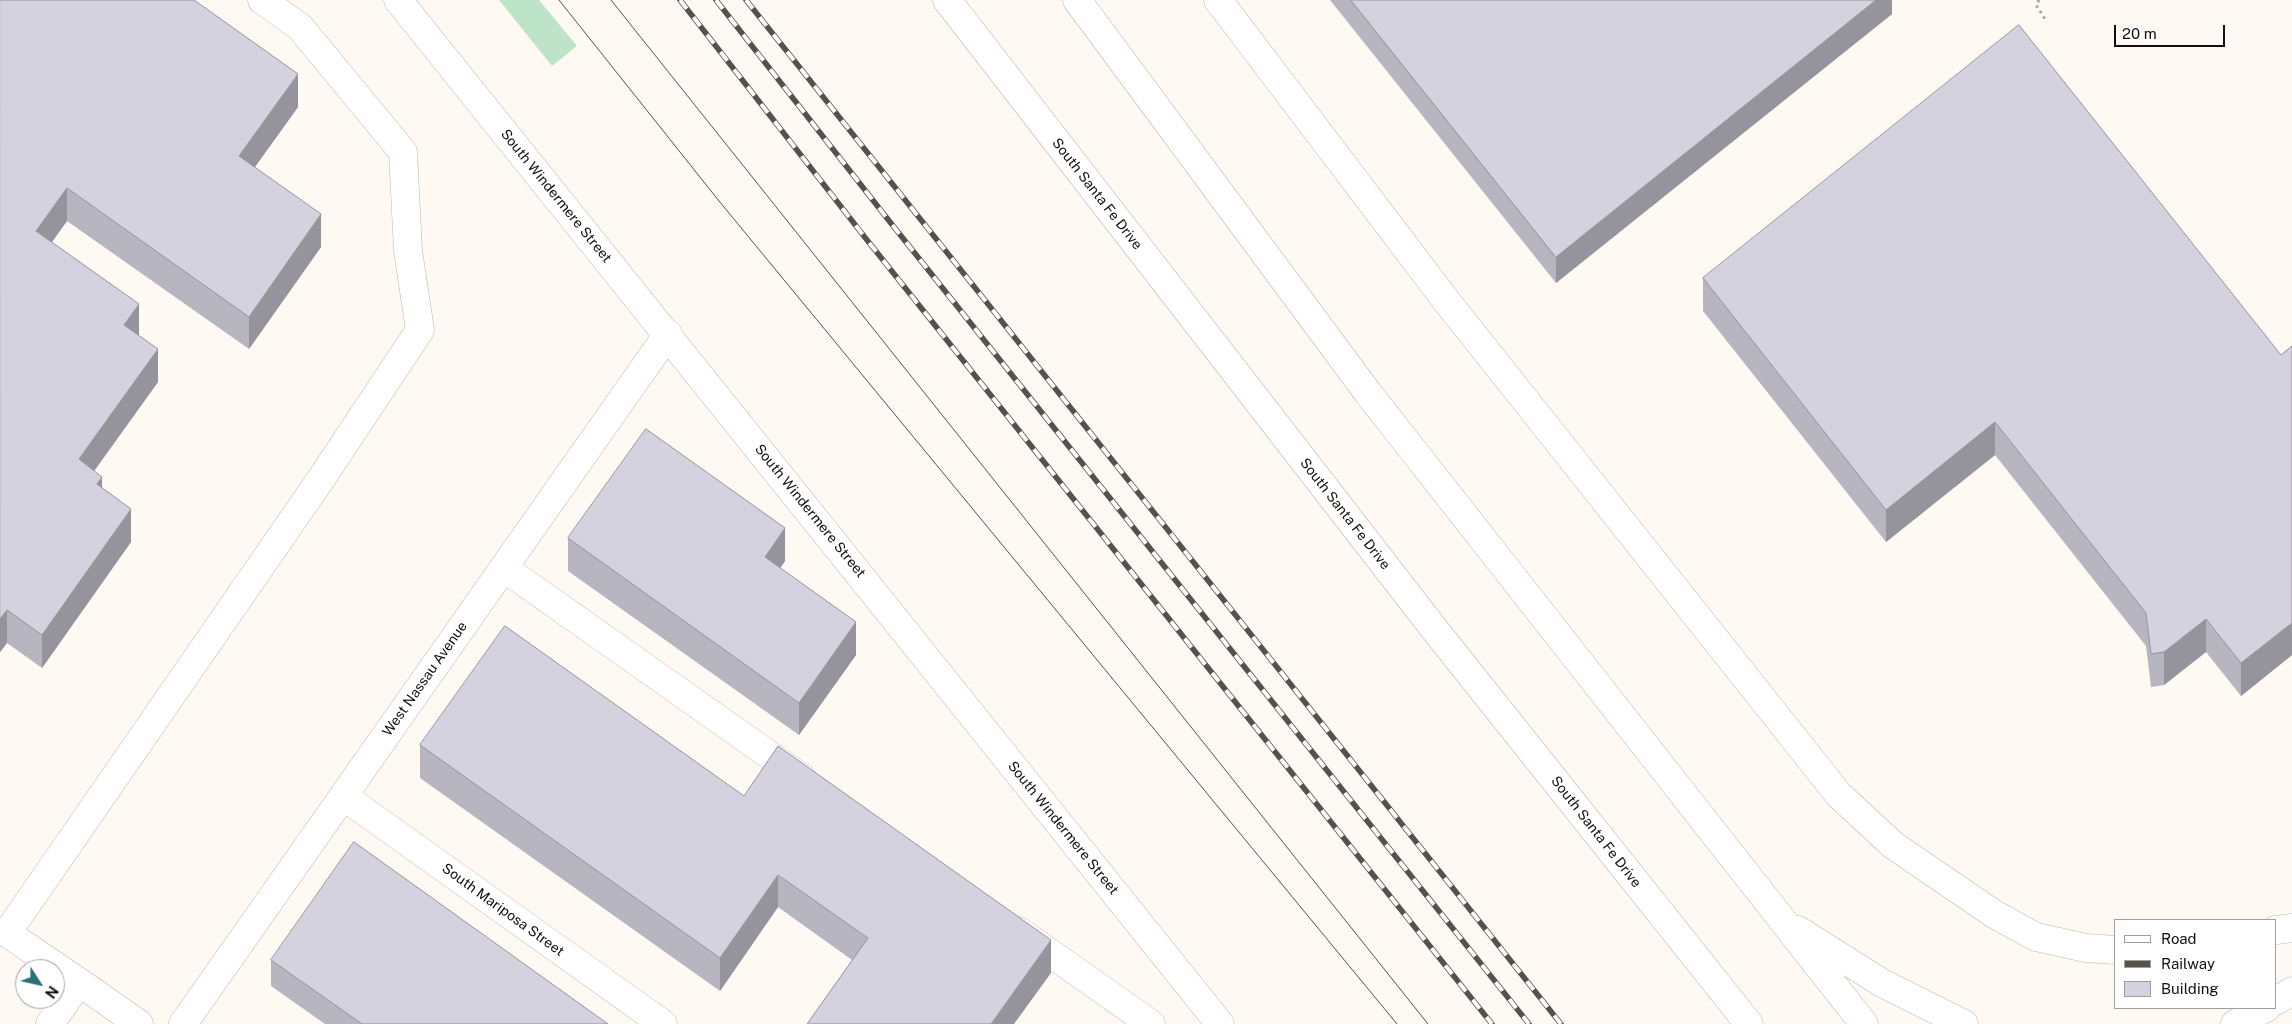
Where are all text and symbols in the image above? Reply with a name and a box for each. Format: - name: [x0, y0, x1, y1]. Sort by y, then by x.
- scale bar: [2117, 15, 2228, 47]
- text: 20 m: [2122, 25, 2157, 42]
- street label: South Windermere Street: [497, 126, 615, 266]
- street label: South Santa Fe Drive: [1048, 135, 1146, 253]
- street label: South Windermere Street: [751, 441, 869, 581]
- street label: South Santa Fe Drive: [1296, 455, 1394, 573]
- street label: West Nassau Avenue: [379, 618, 471, 740]
- street label: South Windermere Street: [1004, 758, 1122, 898]
- street label: South Santa Fe Drive: [1547, 773, 1645, 891]
- street label: South Mariposa Street: [439, 860, 567, 960]
- legend: [2114, 919, 2277, 1009]
- text: Road: [2161, 930, 2197, 947]
- text: Railway: [2161, 955, 2215, 972]
- north arrow: [15, 959, 65, 1009]
- text: Building: [2161, 980, 2219, 997]
- text: N: [42, 983, 61, 1001]

